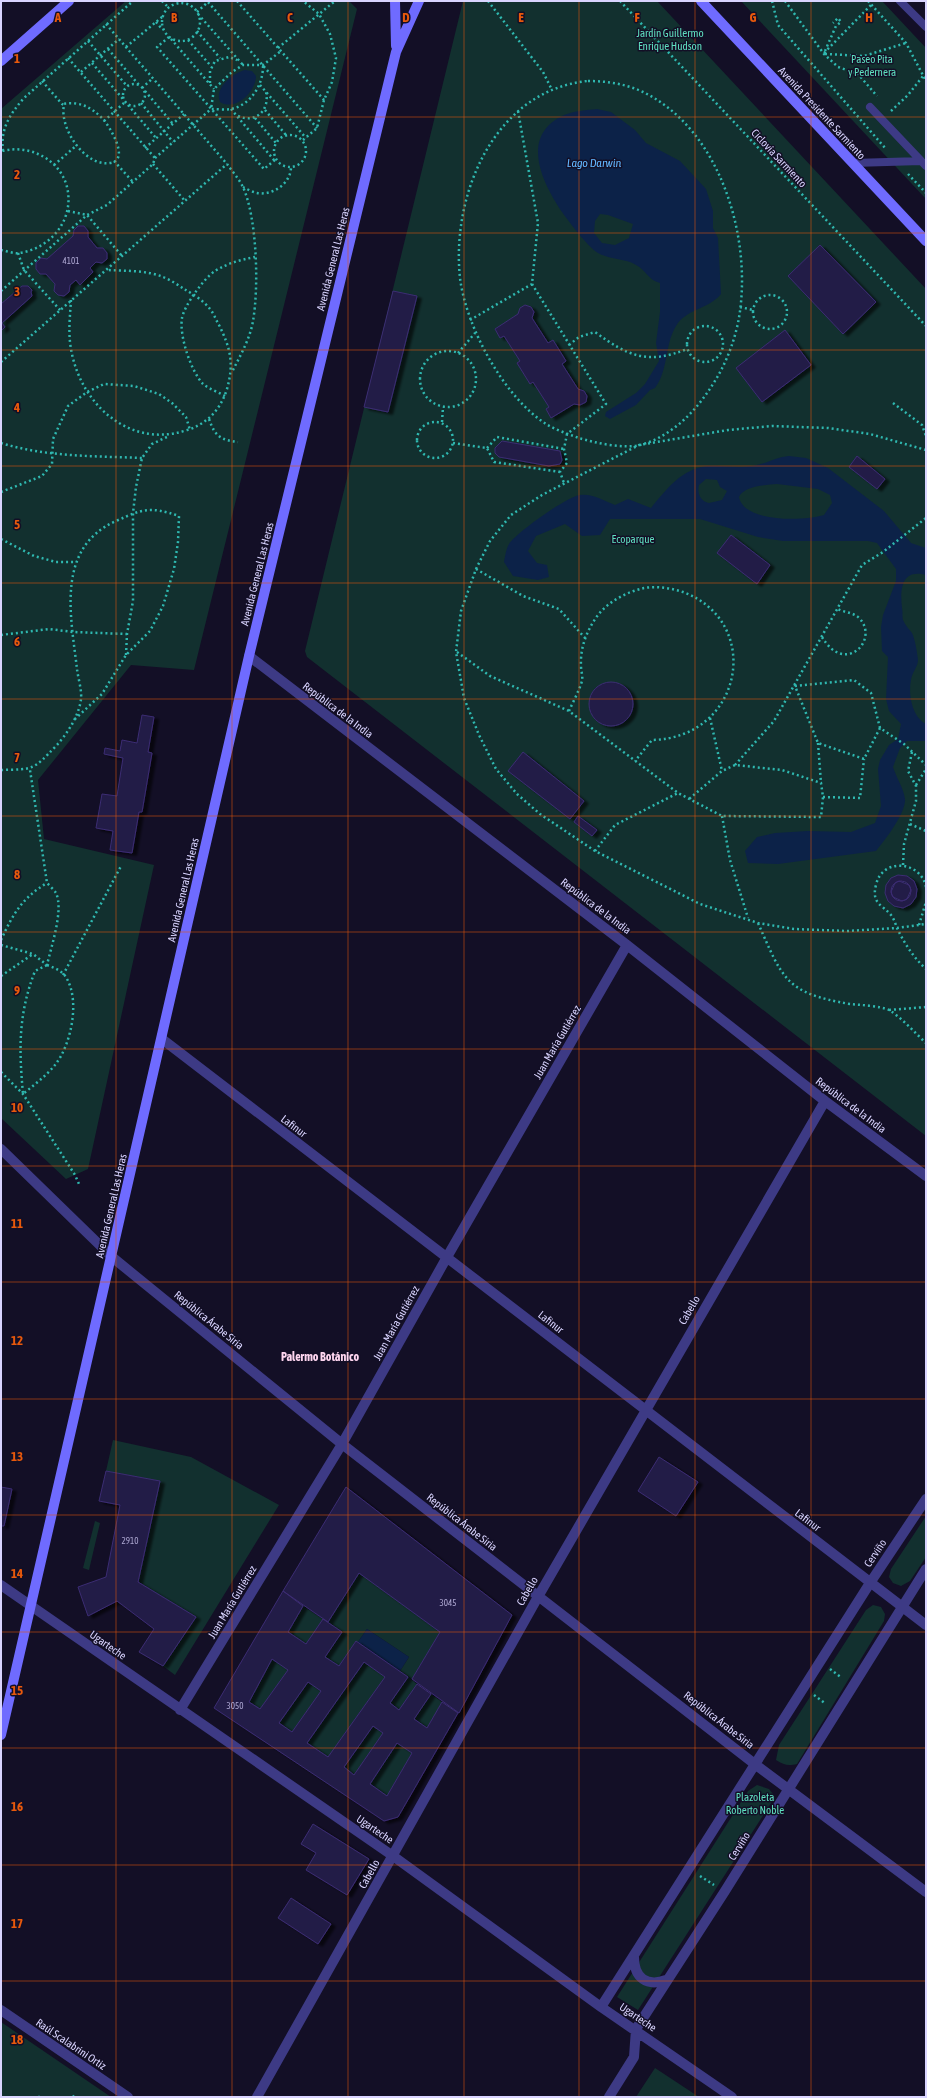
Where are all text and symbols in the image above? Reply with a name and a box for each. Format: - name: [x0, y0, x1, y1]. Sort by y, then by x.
- text: A: [54, 10, 62, 25]
- text: B: [171, 10, 178, 25]
- text: C: [287, 10, 293, 25]
- text: D: [402, 10, 410, 25]
- text: E: [518, 10, 524, 25]
- text: F: [634, 10, 640, 25]
- text: G: [750, 10, 757, 25]
- text: H: [865, 10, 873, 25]
- park label: Jardín Guillermo Enrique Hudson: [636, 27, 704, 52]
- text: 1: [14, 51, 20, 66]
- park label: Paseo Pita y Pedernera: [848, 53, 896, 78]
- street label: Avenida Presidente Sarmiento: [776, 64, 868, 162]
- street label: Ciclovía Sarmiento: [749, 126, 809, 190]
- water label: Lago Darwin: [567, 156, 621, 170]
- text: 2: [14, 167, 20, 182]
- street label: Avenida General Las Heras: [314, 206, 352, 312]
- house number: 4101: [63, 256, 79, 266]
- text: 3: [14, 284, 20, 299]
- text: 4: [13, 400, 20, 415]
- text: 5: [14, 517, 20, 532]
- street label: Avenida General Las Heras: [238, 521, 276, 627]
- park label: Ecoparque: [611, 533, 655, 545]
- text: 6: [14, 634, 20, 649]
- street label: República de la India: [301, 680, 375, 740]
- text: 7: [14, 750, 20, 765]
- street label: Avenida General Las Heras: [165, 837, 201, 943]
- text: 8: [14, 867, 20, 882]
- street label: República de la India: [559, 876, 633, 936]
- text: 9: [14, 983, 20, 998]
- street label: Juan María Gutiérrez: [531, 1003, 583, 1081]
- street label: República de la India: [814, 1075, 888, 1135]
- text: 10: [11, 1100, 23, 1115]
- street label: Lafinur: [279, 1113, 310, 1140]
- street label: Avenida General Las Heras: [93, 1153, 129, 1259]
- text: 11: [11, 1216, 23, 1231]
- street label: Juan María Gutiérrez: [371, 1284, 421, 1362]
- street label: República Árabe Siria: [172, 1288, 246, 1352]
- street label: Cabello: [676, 1294, 702, 1326]
- street label: Lafinur: [536, 1308, 567, 1336]
- text: 12: [11, 1333, 23, 1348]
- district label: Palermo Botánico: [281, 1350, 359, 1364]
- text: 13: [11, 1449, 23, 1464]
- street label: República Árabe Siria: [425, 1491, 499, 1553]
- street label: Lafinur: [793, 1507, 824, 1534]
- house number: 2910: [122, 1536, 138, 1546]
- street label: Cerviño: [861, 1537, 889, 1569]
- street label: Juan María Gutiérrez: [205, 1563, 259, 1641]
- text: 14: [11, 1566, 23, 1581]
- street label: Cabello: [514, 1575, 540, 1607]
- house number: 3045: [440, 1598, 456, 1608]
- street label: Ugarteche: [87, 1628, 129, 1662]
- text: 15: [11, 1683, 23, 1698]
- street label: República Árabe Siria: [682, 1689, 756, 1751]
- house number: 3050: [227, 1701, 243, 1711]
- park label: Plazoleta Roberto Noble: [726, 1791, 784, 1816]
- text: 16: [11, 1799, 23, 1814]
- street label: Ugarteche: [354, 1812, 396, 1846]
- street label: Cerviño: [726, 1830, 752, 1862]
- street label: Cabello: [356, 1857, 382, 1891]
- text: 17: [11, 1916, 23, 1931]
- street label: Ugarteche: [617, 2000, 659, 2034]
- street label: Raúl Scalabrini Ortiz: [34, 2016, 108, 2072]
- text: 18: [11, 2032, 23, 2047]

